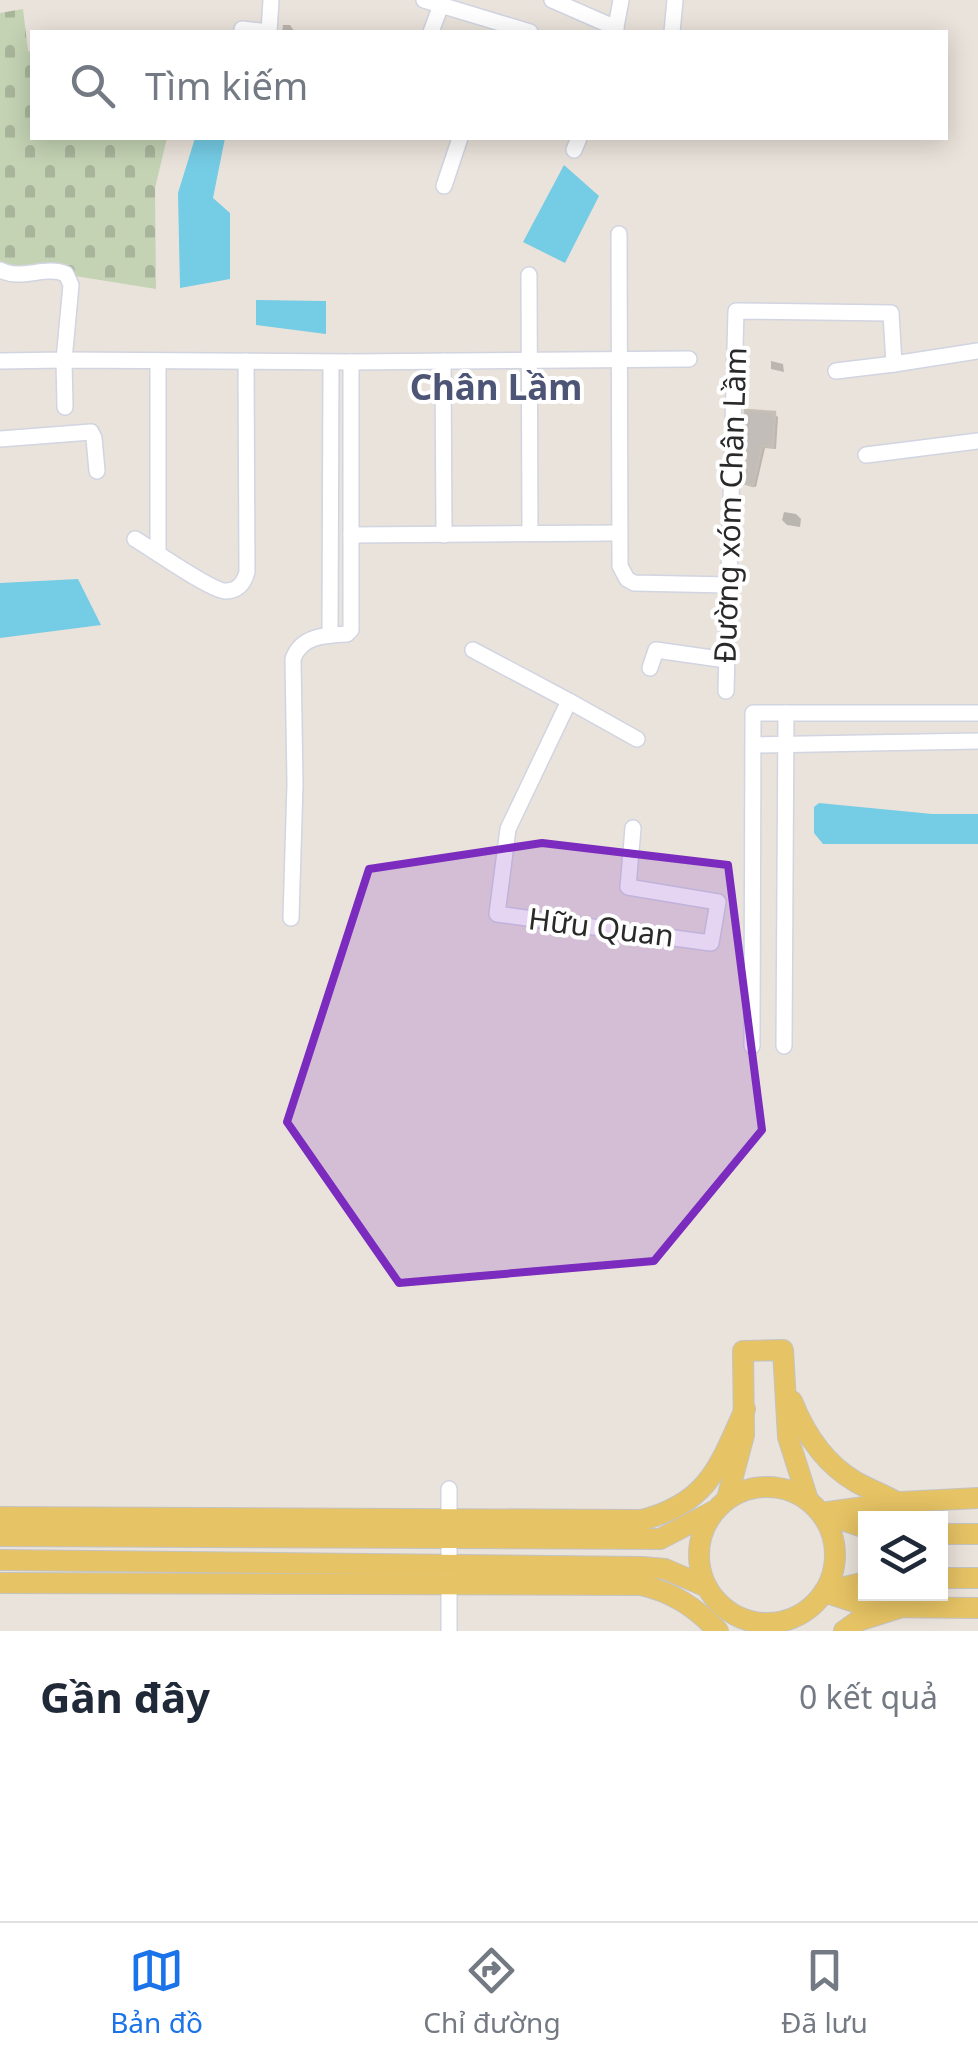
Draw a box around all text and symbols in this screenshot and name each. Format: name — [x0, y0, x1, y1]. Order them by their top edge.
search box — [30, 30, 948, 140]
icon: search — [65, 58, 120, 113]
text: Tìm kiếm — [145, 59, 308, 111]
street label: Đường xóm Chân Lầm — [704, 346, 756, 664]
district label: Chân Lầm — [410, 363, 582, 410]
street label: Hữu Quan — [526, 897, 676, 956]
map controls — [858, 1511, 948, 1601]
button: layers — [858, 1511, 948, 1601]
text: Gần đây — [40, 1668, 210, 1725]
text: 0 kết quả — [799, 1675, 938, 1718]
tab: Bản đồ — [110, 1943, 203, 2041]
tab: Chỉ đường — [423, 1943, 561, 2041]
tab: Đã lưu — [781, 1943, 868, 2041]

